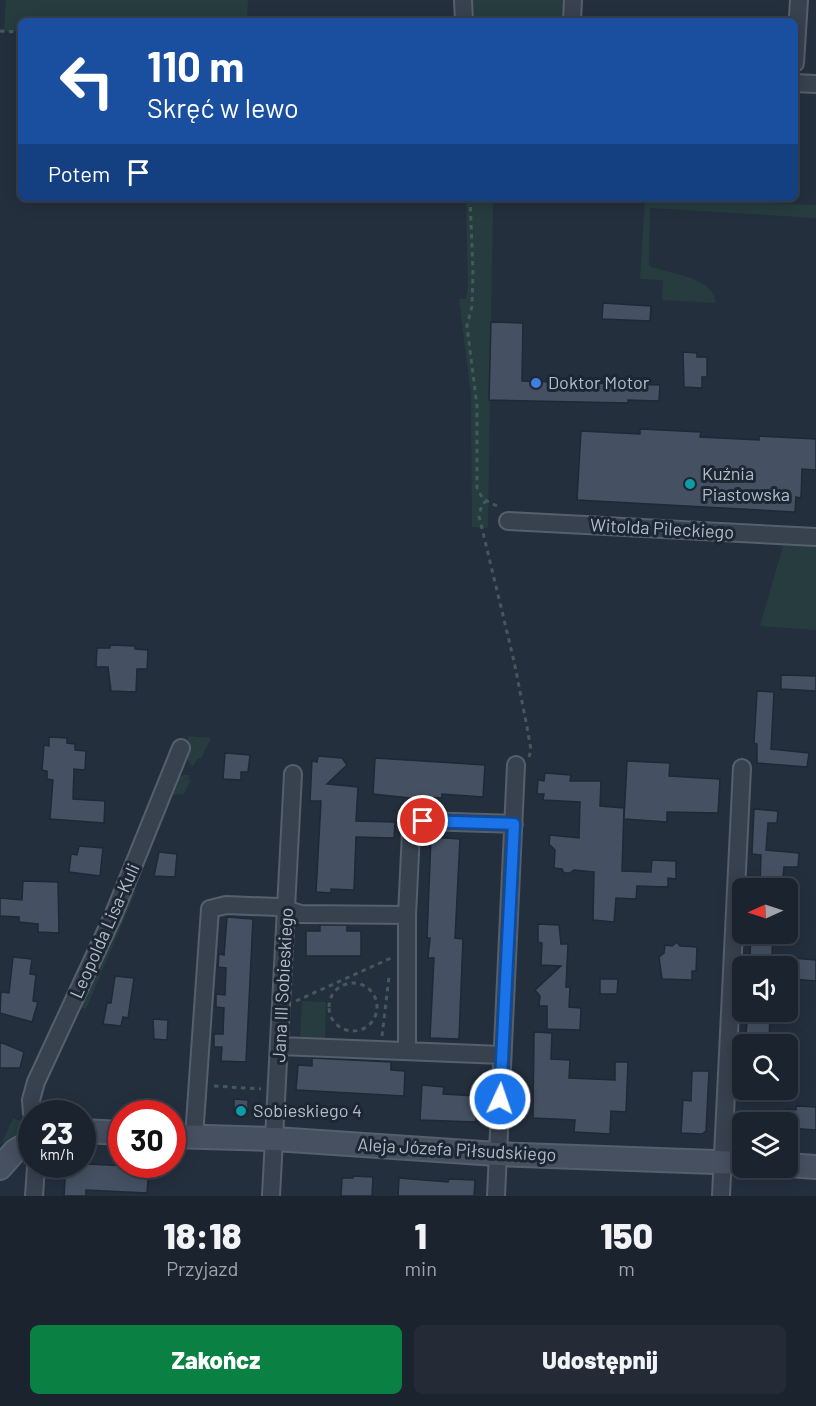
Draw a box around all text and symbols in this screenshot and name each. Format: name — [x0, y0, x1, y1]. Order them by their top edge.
text: 110 m — [147, 40, 244, 90]
icon: left — [48, 42, 126, 120]
text: Skręć w lewo — [147, 91, 299, 123]
icon: arrive — [122, 156, 155, 189]
text: Potem — [48, 160, 110, 186]
place label: Doktor Motor — [548, 371, 650, 393]
marker: Doktor Motor — [529, 376, 543, 390]
place label: Kuźnia Piastowska — [702, 462, 790, 505]
marker: Kuźnia Piastowska — [683, 477, 697, 491]
street label: Witolda Pileckiego — [589, 513, 735, 543]
pin — [397, 795, 448, 846]
icon: arrive — [406, 804, 439, 837]
street label: Leopolda Lisa-Kuli — [65, 860, 144, 1001]
north arrow — [732, 878, 798, 944]
map controls — [732, 878, 798, 1178]
street label: Jana III Sobieskiego — [267, 907, 297, 1063]
button: sound — [732, 956, 798, 1022]
button: search — [732, 1034, 798, 1100]
position arrow — [468, 1067, 532, 1131]
place label: Sobieskiego 4 — [253, 1099, 362, 1121]
speed limit sign: 30 — [108, 1100, 186, 1178]
marker: Sobieskiego 4 — [234, 1104, 248, 1118]
button: layers — [732, 1112, 798, 1178]
text: 23 — [41, 1114, 73, 1150]
street label: Aleja Józefa Piłsudskiego — [357, 1133, 557, 1165]
text: km/h — [40, 1145, 74, 1163]
text: 18:18 — [163, 1213, 242, 1256]
text: 1 — [414, 1213, 427, 1256]
text: 150 — [600, 1213, 653, 1256]
text: Przyjazd — [166, 1256, 238, 1280]
text: min — [405, 1256, 437, 1280]
text: m — [618, 1256, 635, 1280]
button: Zakończ — [30, 1325, 402, 1394]
button: Udostępnij — [414, 1325, 786, 1394]

